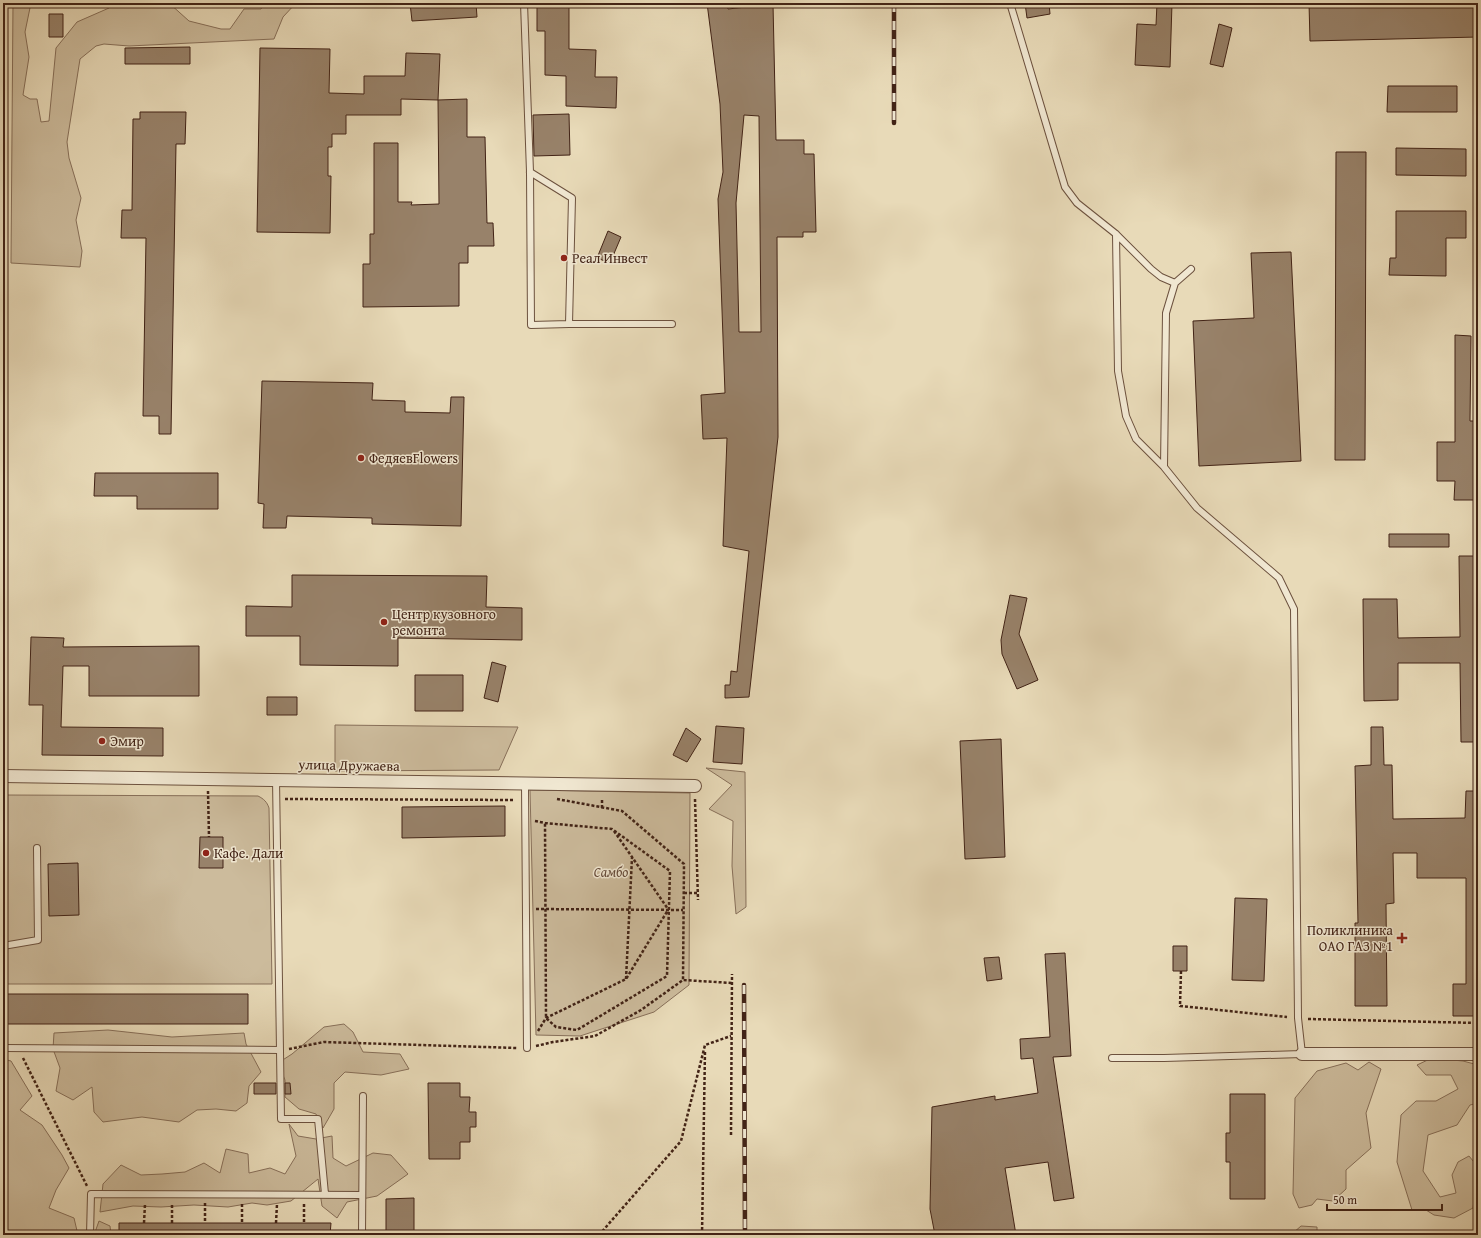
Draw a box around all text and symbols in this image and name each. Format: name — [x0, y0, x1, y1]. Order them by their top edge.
place label: Реал Инвест — [572, 248, 648, 268]
marker: Реал Инвест — [559, 253, 569, 263]
place label: ФедяевFlowers — [369, 448, 458, 468]
marker: ФедяевFlowers — [356, 453, 366, 463]
place label: Центр кузовного ремонта — [392, 604, 496, 640]
marker: Центр кузовного ремонта — [379, 617, 389, 627]
place label: Эмир — [110, 731, 144, 751]
marker: Эмир — [97, 736, 107, 746]
street label: улица Дружаева — [297, 754, 400, 776]
place label: Кафе. Дали — [214, 843, 283, 863]
marker: Кафе. Дали — [201, 848, 211, 858]
park label: Самбо — [594, 862, 628, 882]
place label: Поликлиника ОАО ГАЗ №1 — [1307, 920, 1393, 956]
marker: Поликлиника ОАО ГАЗ №1 — [1396, 932, 1408, 944]
scale bar — [1327, 1186, 1442, 1212]
text: 50 m — [1333, 1191, 1357, 1208]

